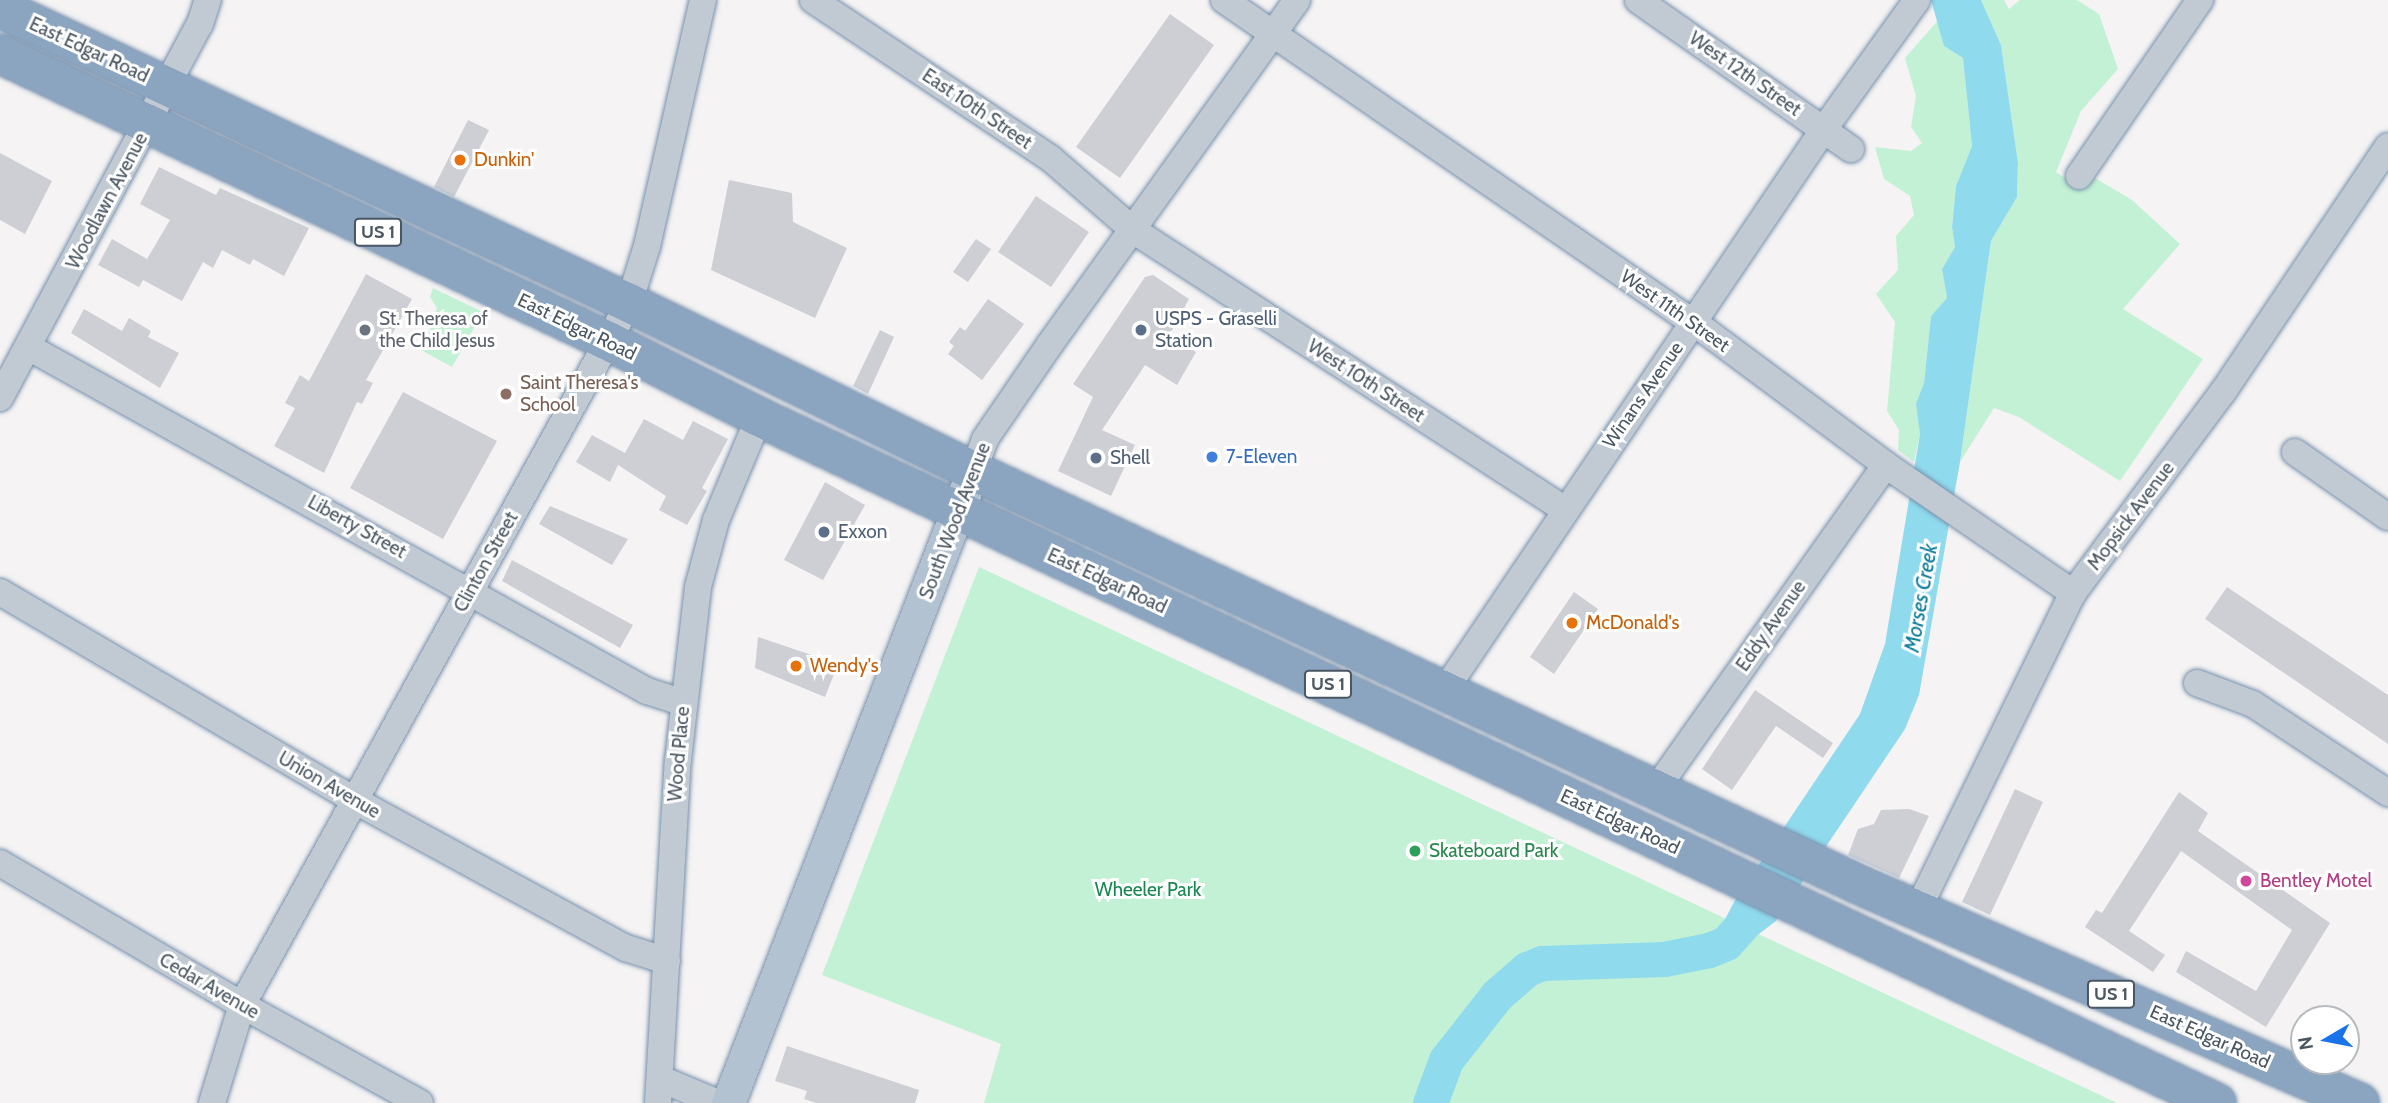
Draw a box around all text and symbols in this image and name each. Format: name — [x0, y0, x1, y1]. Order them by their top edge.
street label: East Edgar Road — [26, 12, 152, 88]
street label: West 12th Street — [1685, 27, 1805, 121]
street label: East 10th Street — [918, 64, 1036, 154]
street label: Woodlawn Avenue — [61, 129, 153, 273]
place label: Dunkin' — [474, 149, 534, 171]
marker: Dunkin' — [452, 152, 468, 168]
road number: US 1 — [354, 218, 402, 246]
street label: West 11th Street — [1616, 265, 1734, 357]
street label: East Edgar Road — [514, 288, 640, 366]
place label: St. Theresa of the Child Jesus — [379, 308, 495, 352]
place label: USPS - Graselli Station — [1155, 308, 1277, 352]
marker: St. Theresa of the Child Jesus — [357, 322, 373, 338]
marker: USPS - Graselli Station — [1133, 322, 1149, 338]
street label: West 10th Street — [1303, 335, 1429, 427]
street label: Winans Avenue — [1598, 337, 1688, 453]
place label: Saint Theresa's School — [520, 372, 638, 416]
marker: Saint Theresa's School — [498, 386, 514, 402]
street label: South Wood Avenue — [915, 440, 995, 602]
place label: 7-Eleven — [1226, 446, 1297, 468]
place label: Shell — [1110, 447, 1150, 469]
marker: 7-Eleven — [1204, 449, 1220, 465]
marker: Shell — [1088, 450, 1104, 466]
street label: Mopsick Avenue — [2083, 457, 2179, 575]
street label: Liberty Street — [304, 491, 410, 563]
street label: Clinton Street — [449, 508, 523, 616]
place label: Exxon — [838, 521, 887, 543]
marker: Exxon — [816, 524, 832, 540]
water label: Morses Creek — [1899, 542, 1943, 654]
street label: East Edgar Road — [1044, 543, 1170, 619]
street label: Eddy Avenue — [1731, 576, 1811, 676]
place label: McDonald's — [1586, 612, 1679, 634]
marker: McDonald's — [1564, 615, 1580, 631]
place label: Wendy's — [810, 655, 879, 677]
marker: Wendy's — [788, 658, 804, 674]
road number: US 1 — [1304, 670, 1352, 698]
street label: Wood Place — [663, 705, 695, 803]
street label: Union Avenue — [274, 747, 384, 823]
street label: East Edgar Road — [1557, 784, 1683, 860]
place label: Skateboard Park — [1429, 840, 1558, 862]
marker: Skateboard Park — [1407, 843, 1423, 859]
place label: Bentley Motel — [2260, 870, 2372, 892]
marker: Bentley Motel — [2238, 873, 2254, 889]
park label: Wheeler Park — [1095, 879, 1201, 901]
street label: Cedar Avenue — [155, 948, 263, 1024]
road number: US 1 — [2086, 979, 2136, 1009]
street label: East Edgar Road — [2146, 1000, 2274, 1074]
north arrow — [2290, 1005, 2360, 1075]
text: N — [2293, 1035, 2318, 1052]

